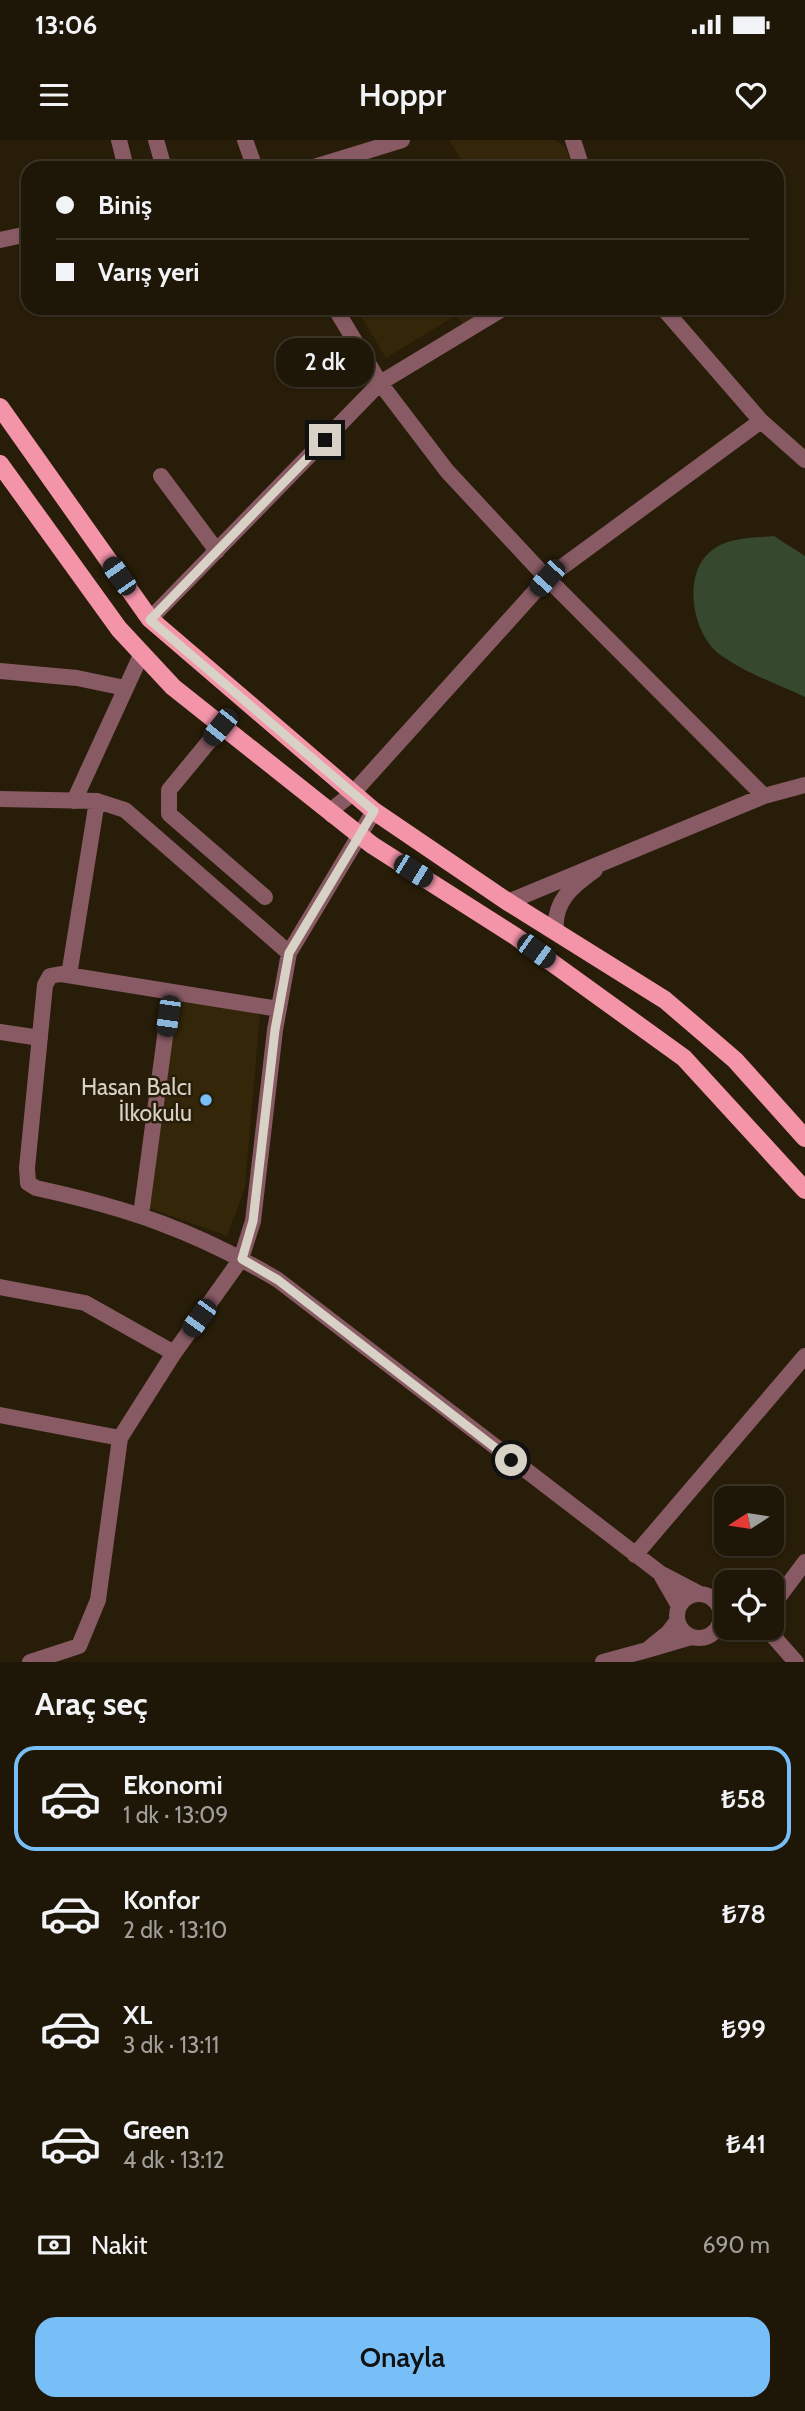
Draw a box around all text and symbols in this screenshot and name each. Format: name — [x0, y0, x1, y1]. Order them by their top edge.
text: 13:06 — [35, 9, 97, 41]
text: Hoppr — [359, 75, 446, 114]
icon: menu — [35, 76, 73, 114]
icon: heart — [732, 76, 770, 114]
text: Biniş — [98, 189, 152, 221]
text: Varış yeri — [98, 256, 200, 288]
callout: 2 dk — [276, 338, 374, 387]
text: 2 dk — [304, 348, 346, 376]
route end — [309, 424, 341, 456]
car — [99, 553, 140, 599]
car — [526, 555, 569, 601]
car — [199, 704, 242, 750]
car — [390, 851, 437, 891]
car — [513, 930, 560, 972]
car — [155, 994, 182, 1038]
place label: Hasan Balcı İlkokulu — [81, 1073, 192, 1127]
marker: Hasan Balcı İlkokulu — [198, 1092, 214, 1108]
car — [179, 1295, 220, 1341]
route start — [495, 1444, 527, 1476]
north arrow — [714, 1486, 784, 1556]
map controls — [714, 1486, 784, 1640]
button: locate — [714, 1570, 784, 1640]
text: Araç seç — [35, 1684, 148, 1723]
icon: car — [39, 1767, 102, 1830]
text: Ekonomi — [123, 1769, 223, 1801]
text: ₺58 — [721, 1783, 766, 1815]
text: 1 dk · 13:09 — [123, 1801, 228, 1829]
icon: car — [39, 1882, 102, 1945]
text: Konfor — [123, 1884, 200, 1916]
text: ₺78 — [722, 1898, 766, 1930]
text: 2 dk · 13:10 — [123, 1916, 227, 1944]
icon: car — [39, 1997, 102, 2060]
text: XL — [123, 1999, 152, 2031]
text: ₺99 — [722, 2013, 766, 2045]
text: 3 dk · 13:11 — [123, 2031, 219, 2059]
icon: car — [39, 2112, 102, 2175]
text: Green — [123, 2114, 190, 2146]
text: ₺41 — [726, 2128, 766, 2160]
text: 4 dk · 13:12 — [123, 2146, 225, 2174]
icon: cash — [35, 2226, 73, 2264]
text: Nakit — [91, 2229, 147, 2261]
text: 690 m — [702, 2231, 770, 2259]
button: Onayla — [35, 2317, 770, 2397]

